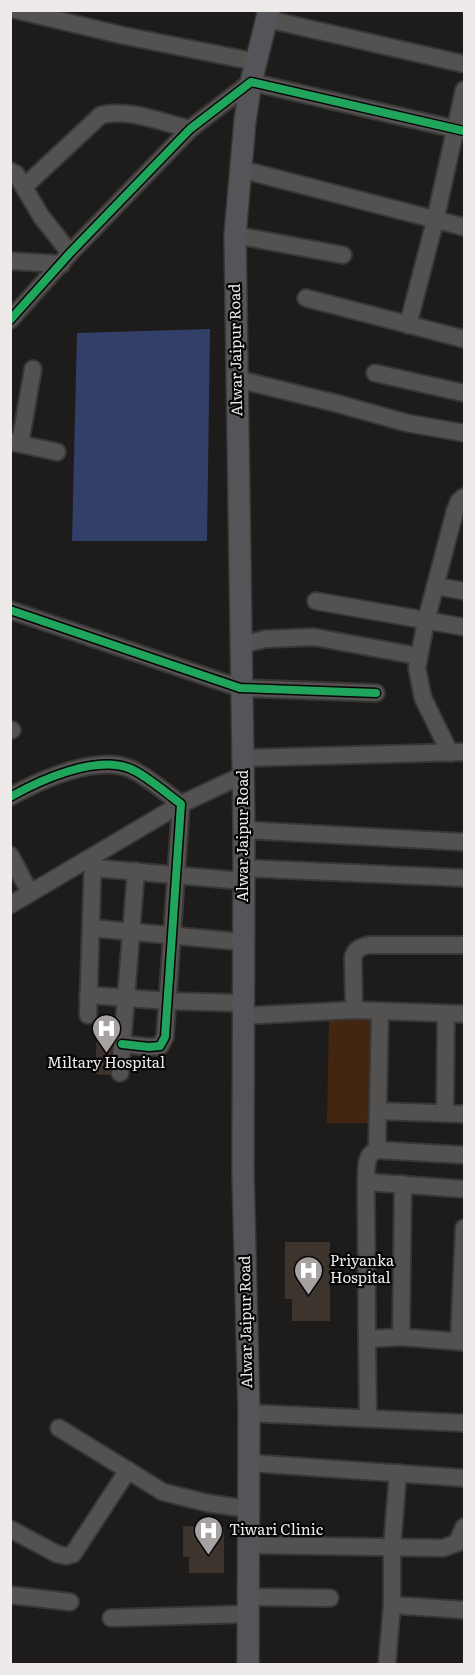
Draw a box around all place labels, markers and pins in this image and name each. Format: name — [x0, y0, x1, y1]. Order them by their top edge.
hospital icon: Miltary Hospital — [90, 1012, 122, 1054]
place label: Miltary Hospital — [47, 1050, 165, 1073]
place label: Priyanka Hospital — [330, 1248, 395, 1288]
hospital icon: Priyanka Hospital — [293, 1254, 325, 1296]
hospital icon: Tiwari Clinic — [192, 1514, 224, 1556]
place label: Tiwari Clinic — [229, 1517, 324, 1540]

